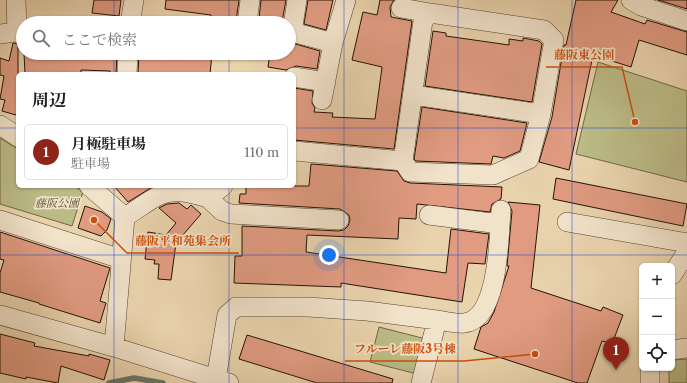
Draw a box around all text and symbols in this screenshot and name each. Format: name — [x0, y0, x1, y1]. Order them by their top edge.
search box — [16, 16, 296, 60]
icon: search — [30, 27, 52, 49]
text: ここで検索 — [62, 30, 137, 49]
callout: 藤阪東公園 — [546, 43, 622, 67]
text: 藤阪東公園 — [554, 47, 614, 62]
text: 周辺 — [32, 90, 66, 110]
text: 月極駐車場 — [71, 134, 146, 153]
text: 1 — [43, 144, 49, 160]
text: 110 m — [244, 144, 279, 160]
text: 駐車場 — [71, 155, 110, 171]
park label: 藤阪公園 — [35, 196, 81, 210]
callout: 藤阪平和苑集会所 — [127, 229, 239, 253]
text: 藤阪平和苑集会所 — [135, 233, 231, 248]
your location — [319, 245, 339, 265]
map controls — [639, 263, 675, 371]
button: + — [639, 263, 675, 299]
button: − — [639, 299, 675, 335]
button: locate — [639, 335, 675, 371]
callout: フルーレ藤阪3号棟 — [345, 337, 464, 361]
pin: 1 — [603, 337, 629, 370]
text: フルーレ藤阪3号棟 — [354, 341, 456, 356]

